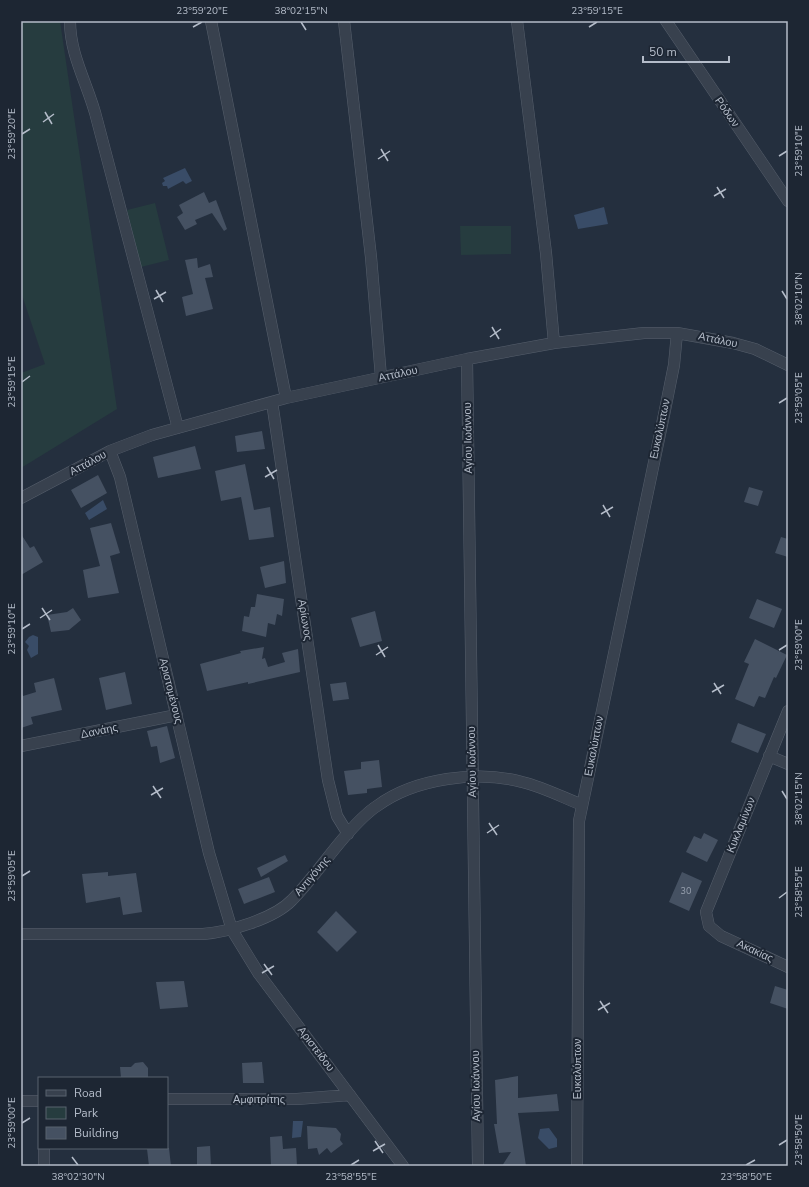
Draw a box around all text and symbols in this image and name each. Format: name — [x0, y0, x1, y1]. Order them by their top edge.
text: 23°59'20"E — [176, 4, 228, 18]
text: 38°02'15"N — [274, 4, 328, 18]
text: 23°59'15"E — [571, 4, 623, 18]
scale bar — [643, 38, 729, 64]
text: 50 m — [649, 44, 677, 60]
street label: Ρόδων — [711, 94, 743, 130]
text: 23°59'20"E — [5, 108, 19, 160]
text: 23°59'10"E — [792, 125, 806, 177]
text: 38°02'10"N — [792, 272, 806, 326]
street label: Αττάλου — [697, 329, 739, 351]
text: 23°59'15"E — [5, 356, 19, 408]
street label: Αττάλου — [377, 363, 419, 385]
text: 23°59'05"E — [792, 372, 806, 424]
street label: Ευκαλύπτων — [646, 397, 674, 460]
street label: Αγίου Ιωάννου — [460, 402, 476, 474]
street label: Αττάλου — [67, 447, 109, 479]
street label: Αρίωνος — [294, 598, 316, 642]
text: 23°59'10"E — [5, 603, 19, 655]
text: 23°59'00"E — [792, 619, 806, 671]
street label: Αριστομένους — [156, 657, 186, 725]
street label: Ευκαλύπτων — [581, 714, 607, 777]
street label: Δανάης — [79, 720, 119, 742]
street label: Αγίου Ιωάννου — [464, 726, 480, 798]
text: 38°02'15"N — [792, 772, 806, 826]
street label: Κυκλαμίνων — [723, 794, 759, 855]
text: 23°59'05"E — [5, 850, 19, 902]
street label: Αντιγόνης — [291, 853, 333, 899]
text: 23°58'55"E — [792, 866, 806, 918]
house number: 30 — [681, 885, 691, 897]
street label: Ακακίας — [734, 936, 776, 966]
street label: Αριστείδου — [294, 1023, 338, 1075]
street label: Ευκαλύπτων — [570, 1038, 585, 1100]
street label: Αγίου Ιωάννου — [468, 1050, 484, 1122]
legend — [38, 1077, 168, 1149]
text: Road — [74, 1085, 102, 1101]
street label: Αμφιτρίτης — [233, 1092, 285, 1107]
text: 23°59'00"E — [5, 1097, 19, 1149]
text: Park — [74, 1105, 99, 1121]
text: 23°58'50"E — [792, 1114, 806, 1166]
text: Building — [74, 1125, 119, 1141]
text: 38°02'30"N — [51, 1170, 105, 1184]
text: 23°58'55"E — [325, 1170, 377, 1184]
text: 23°58'50"E — [720, 1170, 772, 1184]

